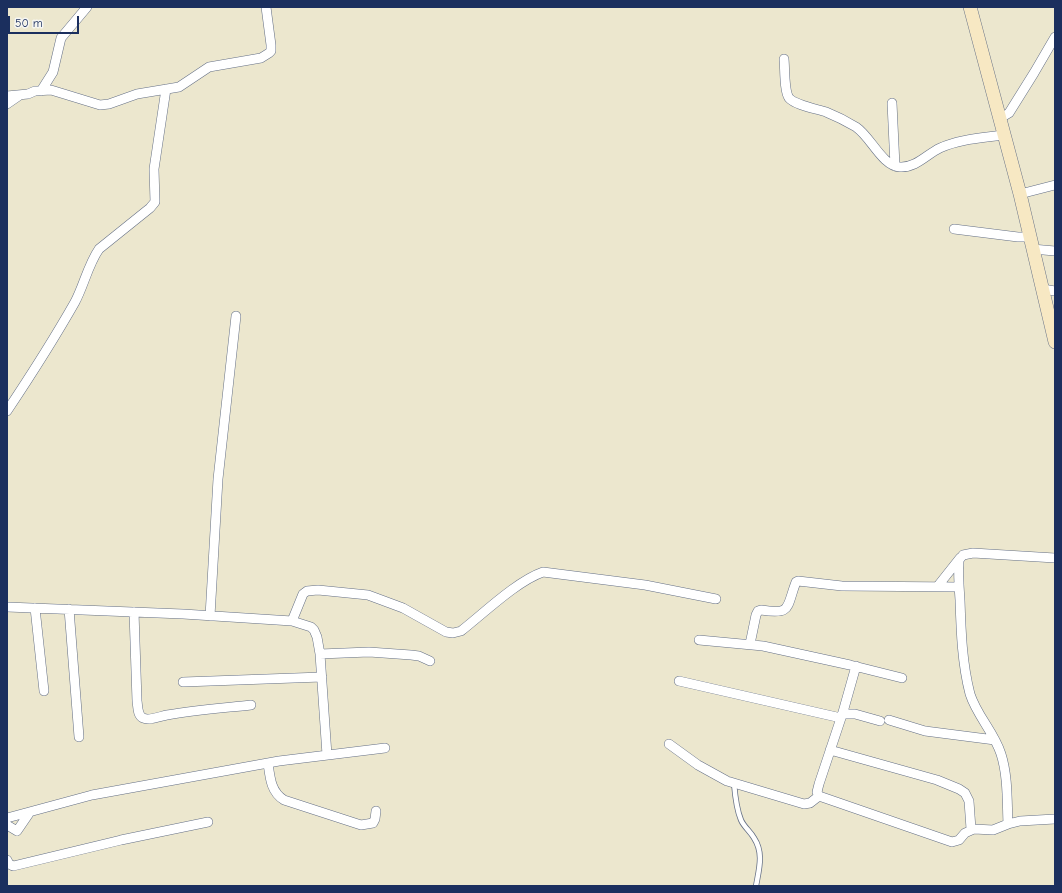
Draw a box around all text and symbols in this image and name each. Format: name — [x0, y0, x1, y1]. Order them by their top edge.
scale bar — [10, 8, 81, 34]
text: 50 m — [15, 16, 43, 30]

